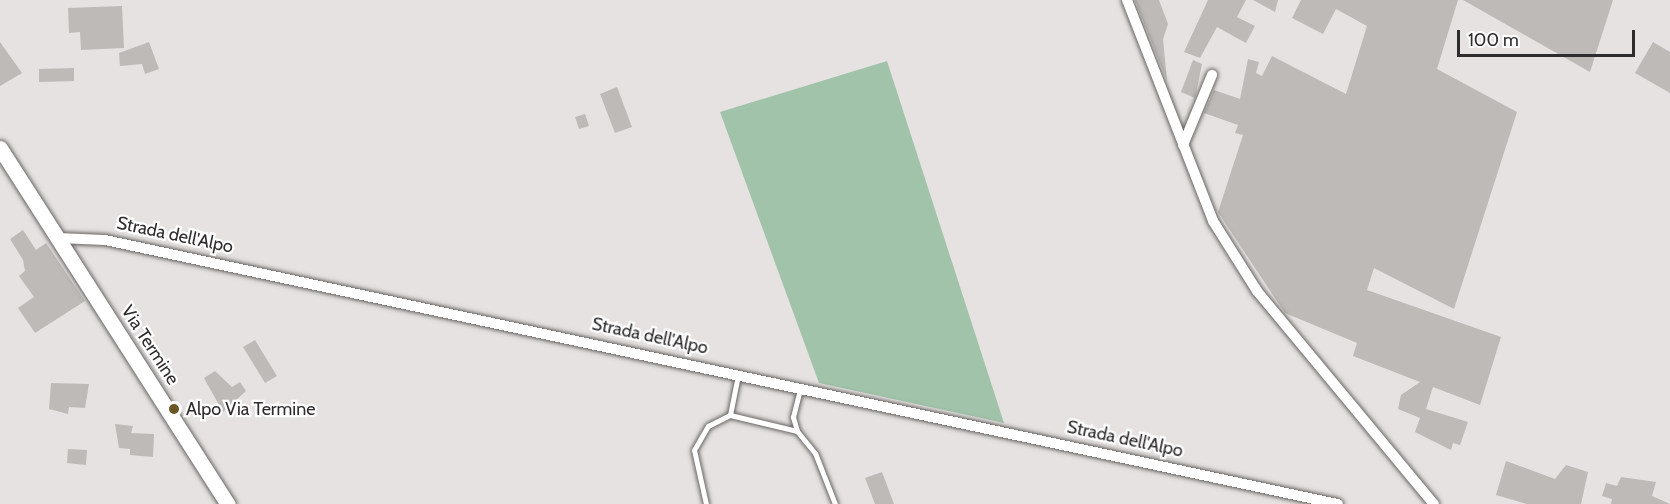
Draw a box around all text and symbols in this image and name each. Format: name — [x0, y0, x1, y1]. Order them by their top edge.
scale bar — [1460, 18, 1638, 56]
text: 100 m — [1468, 29, 1519, 51]
street label: Strada dell'Alpo — [115, 212, 235, 258]
street label: Via Termine — [116, 301, 184, 389]
street label: Strada dell'Alpo — [590, 313, 710, 359]
place label: Alpo Via Termine — [186, 398, 315, 420]
marker: Alpo Via Termine — [167, 402, 181, 416]
street label: Strada dell'Alpo — [1065, 416, 1185, 462]

